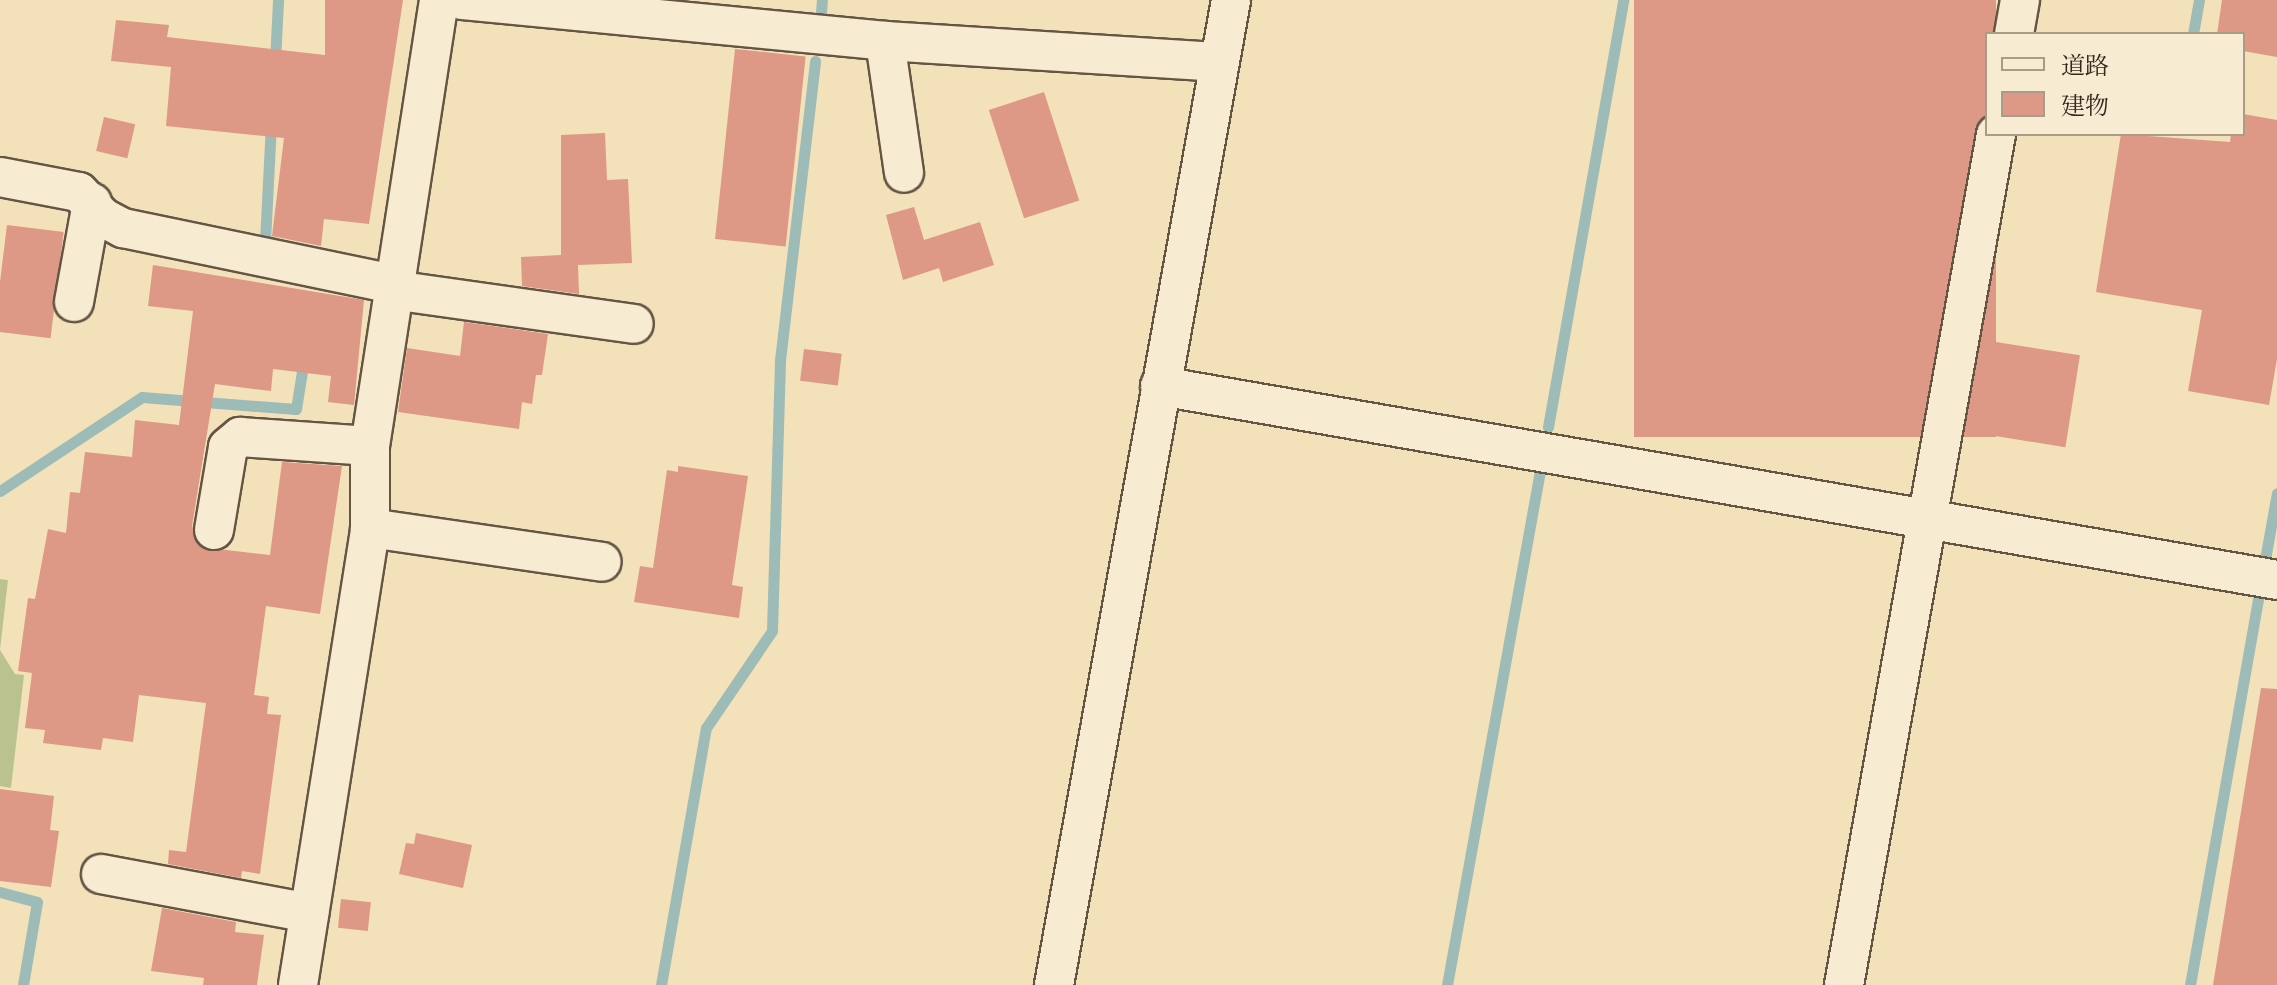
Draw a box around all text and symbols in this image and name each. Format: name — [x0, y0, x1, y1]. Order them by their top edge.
legend — [1985, 32, 2245, 136]
text: 道路 — [2061, 50, 2109, 82]
text: 建物 — [2061, 90, 2109, 122]

